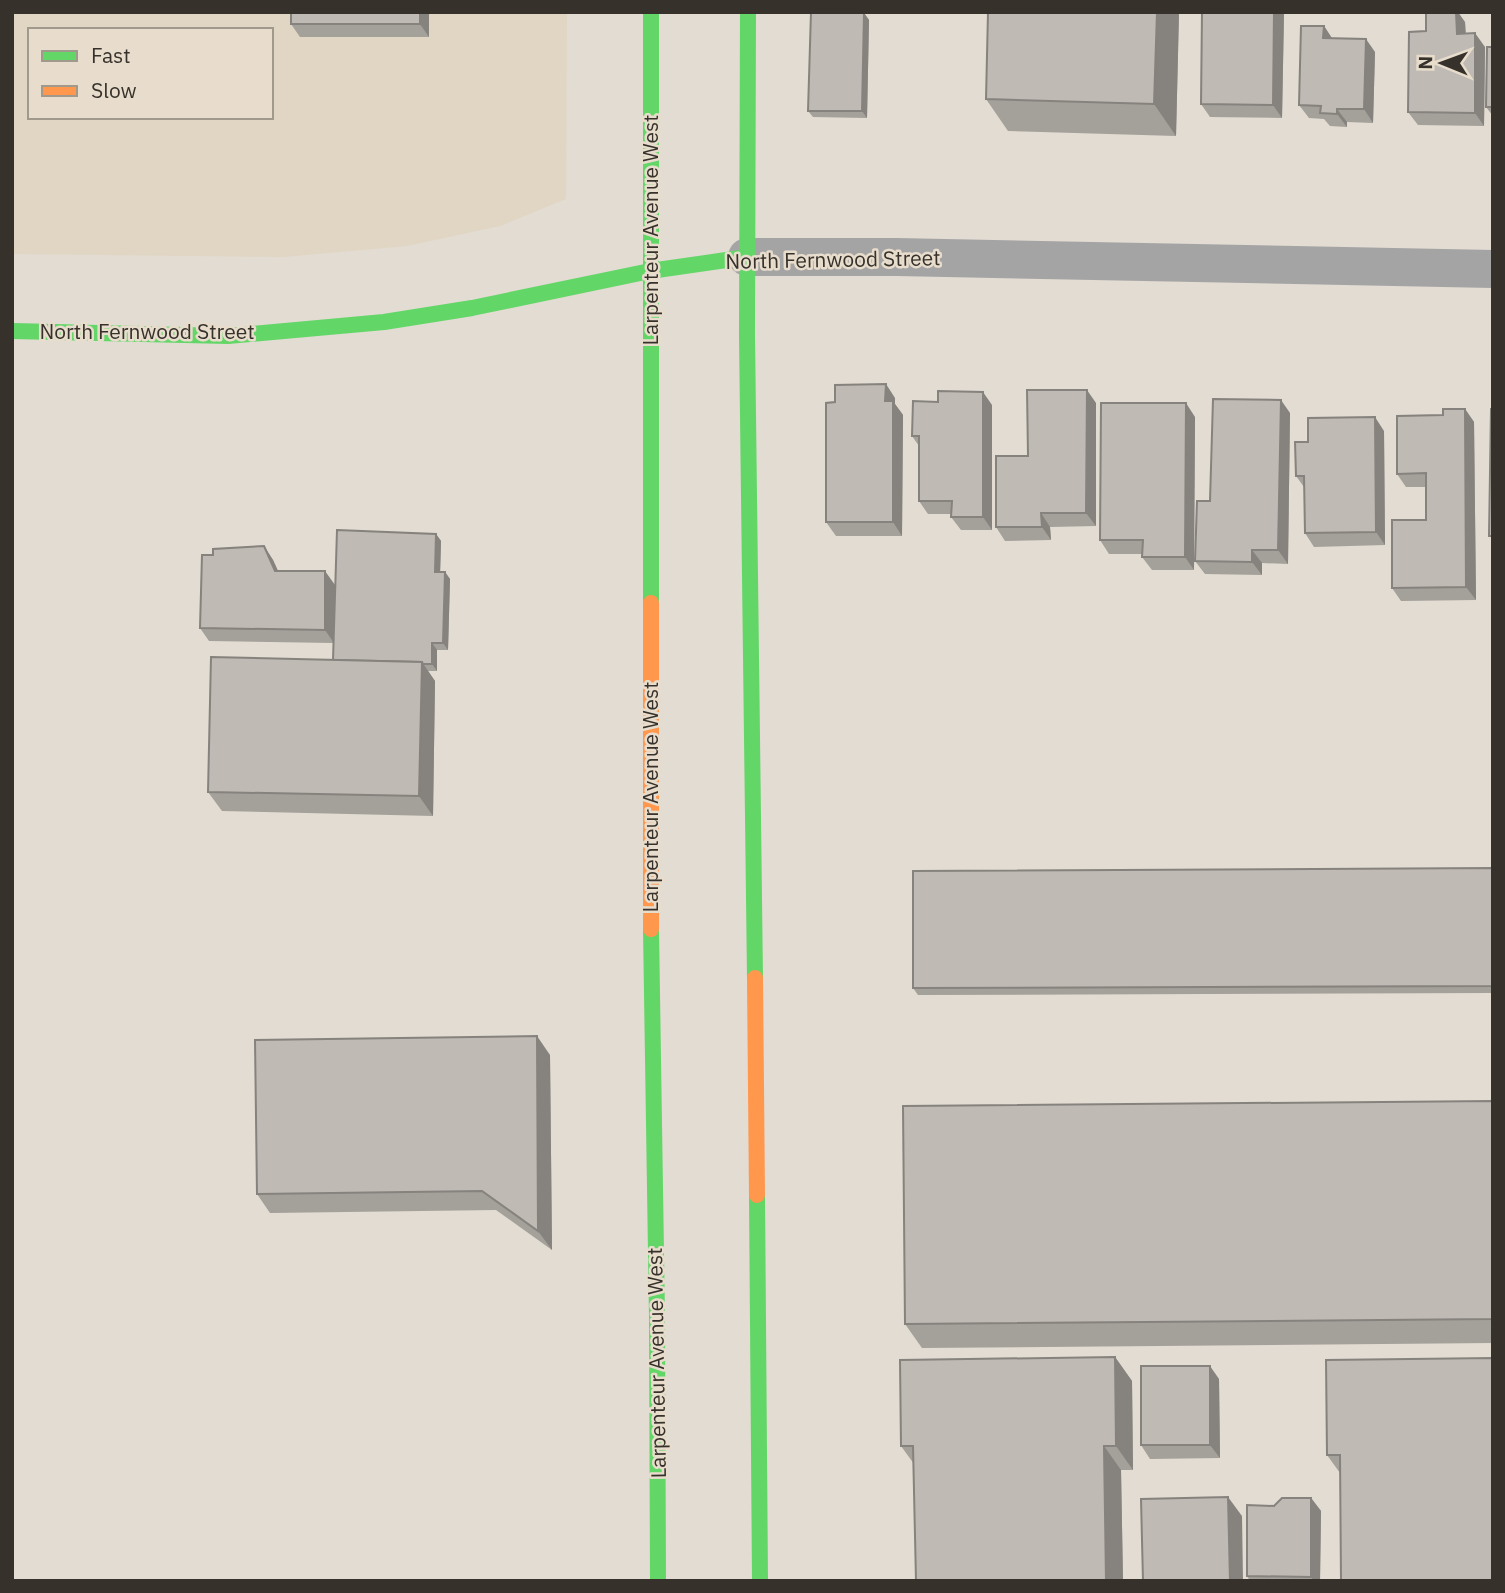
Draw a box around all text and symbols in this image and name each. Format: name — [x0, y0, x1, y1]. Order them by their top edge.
legend — [28, 28, 273, 119]
north arrow — [1407, 28, 1477, 98]
text: Fast — [91, 41, 131, 69]
text: N — [1413, 56, 1437, 70]
text: Slow — [91, 76, 137, 104]
street label: Larpenteur Avenue West — [636, 115, 664, 345]
street label: North Fernwood Street — [725, 243, 941, 275]
street label: North Fernwood Street — [39, 317, 255, 345]
street label: Larpenteur Avenue West — [636, 682, 664, 912]
street label: Larpenteur Avenue West — [640, 1247, 672, 1479]

